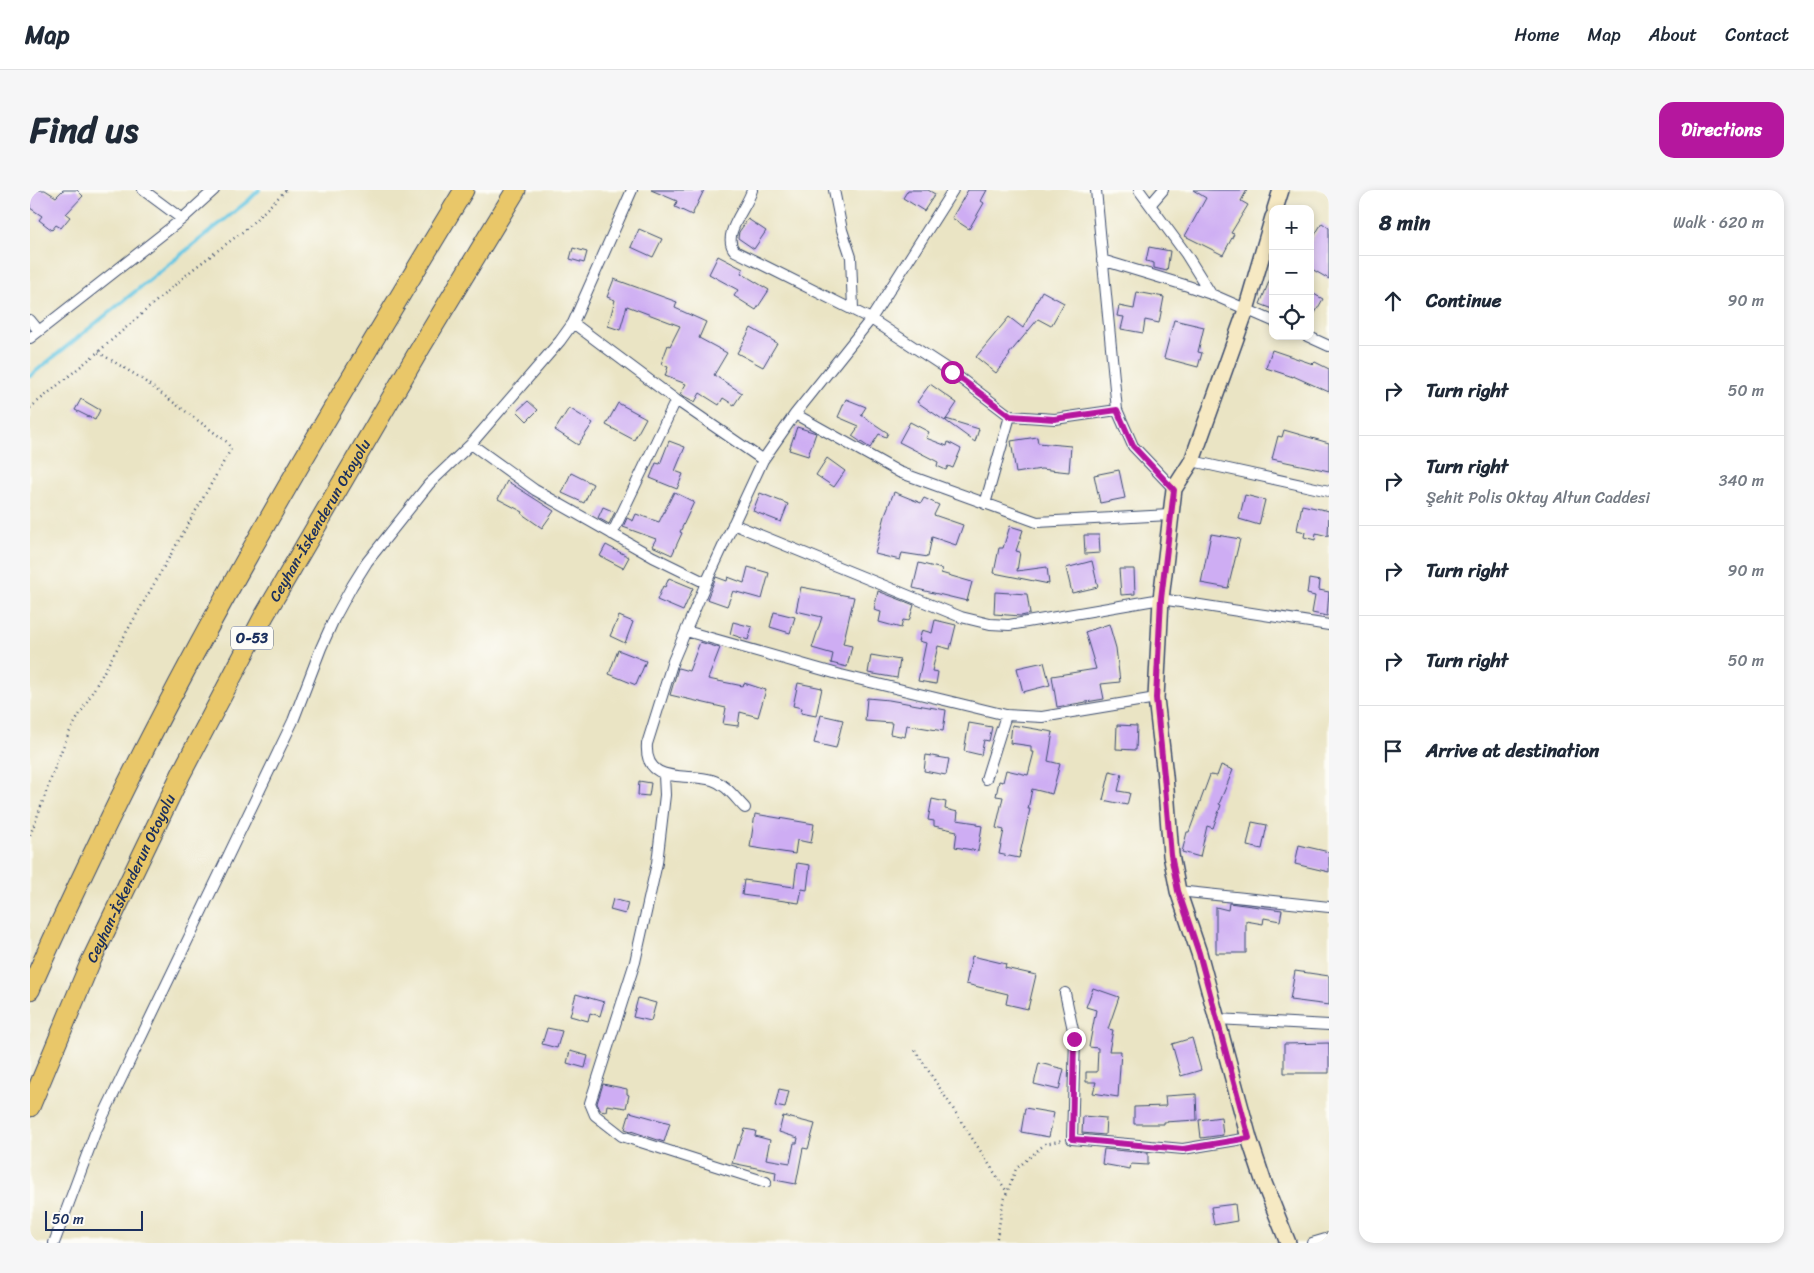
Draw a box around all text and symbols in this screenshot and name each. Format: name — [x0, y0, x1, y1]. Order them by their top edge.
text: Map — [25, 14, 69, 56]
text: Home — [1515, 19, 1560, 51]
text: Map — [1588, 19, 1621, 51]
text: About — [1649, 19, 1697, 51]
text: Contact — [1725, 19, 1789, 51]
text: Find us — [30, 99, 138, 161]
button: Directions — [1659, 102, 1784, 158]
text: 8 min — [1379, 204, 1430, 242]
map controls — [1269, 205, 1314, 340]
button: + — [1269, 205, 1314, 250]
text: Walk · 620 m — [1673, 208, 1764, 237]
button: − — [1269, 250, 1314, 295]
text: Continue — [1426, 284, 1502, 317]
text: 90 m — [1728, 286, 1764, 315]
icon: ahead — [1379, 287, 1407, 315]
button: locate — [1269, 295, 1314, 340]
route start — [941, 361, 964, 384]
text: Turn right — [1426, 374, 1508, 407]
text: 50 m — [1728, 376, 1764, 405]
icon: right — [1379, 377, 1407, 405]
street label: Ceyhan-İskenderun Otoyolu — [262, 434, 378, 607]
text: Turn right — [1426, 450, 1508, 483]
text: 340 m — [1719, 466, 1764, 495]
icon: right — [1379, 467, 1407, 495]
text: Şehit Polis Oktay Altun Caddesi — [1426, 483, 1650, 512]
text: Turn right — [1426, 554, 1508, 587]
text: 90 m — [1728, 556, 1764, 585]
icon: right — [1379, 557, 1407, 585]
road number: O-53 — [231, 626, 273, 649]
text: Turn right — [1426, 644, 1508, 677]
text: 50 m — [1728, 646, 1764, 675]
icon: right — [1379, 647, 1407, 675]
text: Arrive at destination — [1426, 734, 1599, 767]
icon: arrive — [1379, 737, 1407, 765]
street label: Ceyhan-İskenderun Otoyolu — [79, 789, 183, 967]
route end — [1063, 1028, 1086, 1051]
text: 50 m — [52, 1207, 84, 1232]
scale bar — [45, 1208, 142, 1231]

